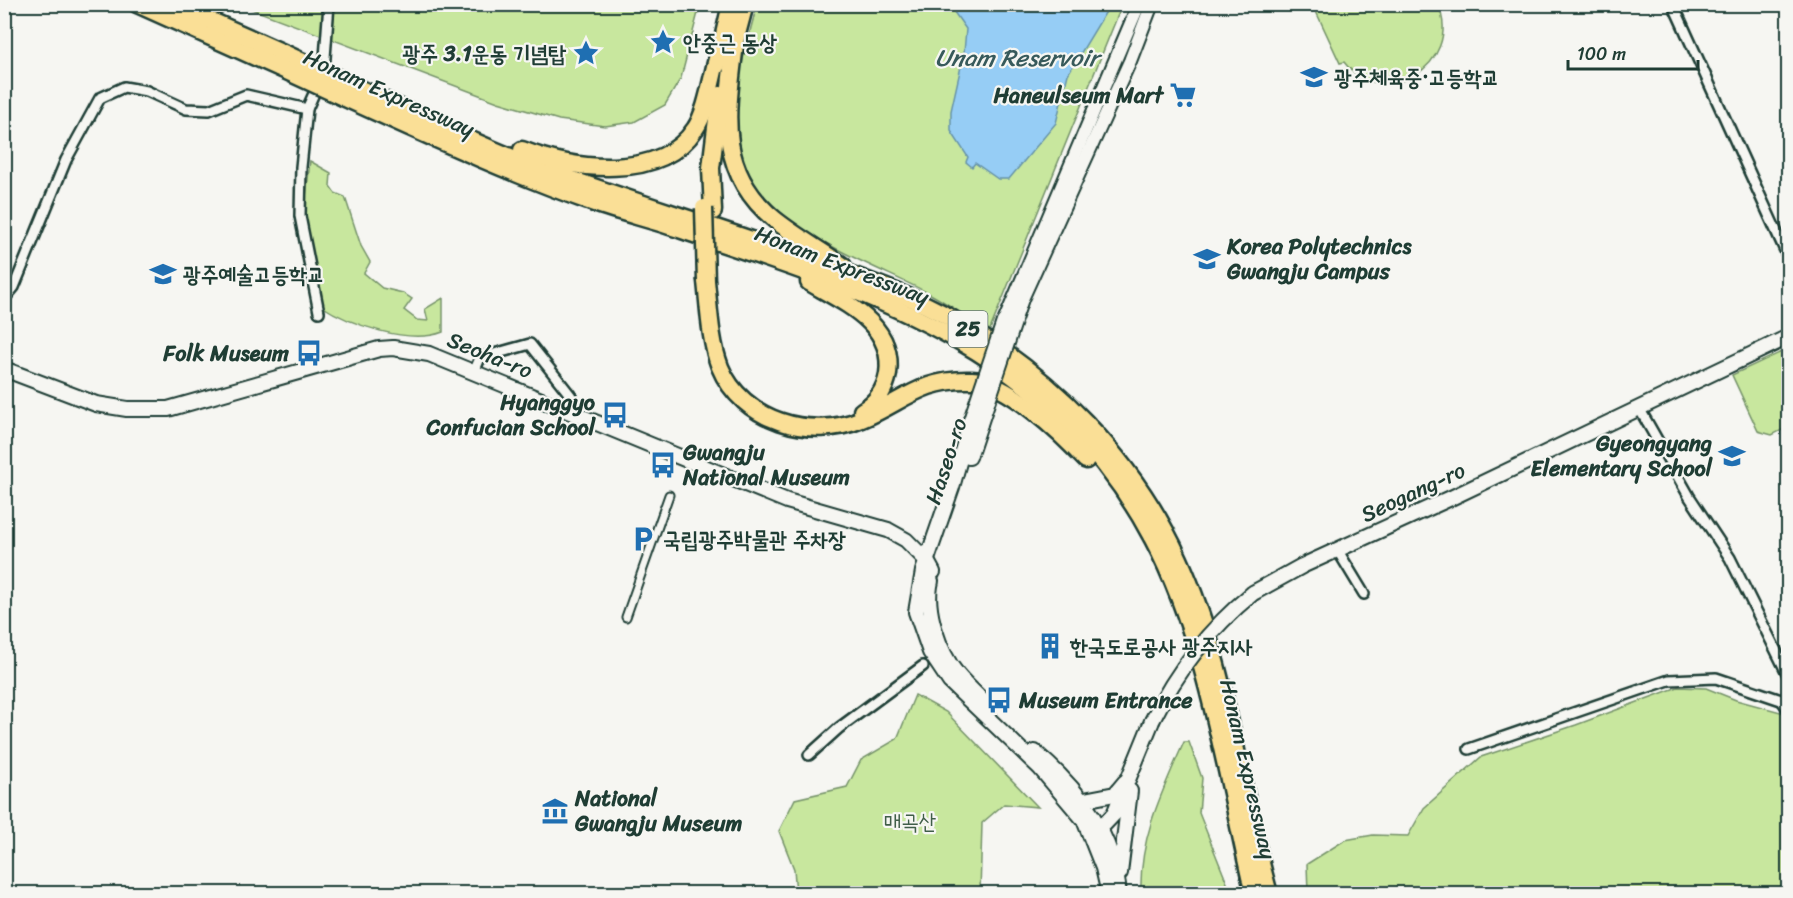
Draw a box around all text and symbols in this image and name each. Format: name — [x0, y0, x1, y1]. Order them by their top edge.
place label: 안중근 동상 — [683, 23, 778, 62]
place icon: 안중근 동상 — [648, 27, 678, 57]
scale bar — [1568, 33, 1698, 71]
place label: 광주 3.1운동 기념탑 — [402, 34, 566, 73]
water label: Unam Reservoir — [935, 37, 1103, 79]
street label: Honam Expressway — [297, 38, 482, 149]
place icon: 광주 3.1운동 기념탑 — [571, 38, 601, 68]
text: 100 m — [1577, 38, 1626, 70]
place label: 광주체육중·고등학교 — [1334, 58, 1499, 97]
school or university icon: 광주체육중·고등학교 — [1299, 62, 1329, 92]
place label: Haneulseum Mart — [993, 76, 1164, 115]
supermarket icon: Haneulseum Mart — [1168, 80, 1198, 110]
street label: Honam Expressway — [749, 214, 936, 316]
place label: Korea Polytechnics Gwangju Campus — [1226, 227, 1413, 291]
school or university icon: Korea Polytechnics Gwangju Campus — [1192, 244, 1222, 274]
place label: 광주예술고등학교 — [183, 255, 325, 294]
school or university icon: 광주예술고등학교 — [148, 259, 178, 289]
road number: 25 — [948, 311, 988, 347]
street label: Seoha-ro — [441, 320, 539, 390]
place label: Folk Museum — [162, 334, 289, 373]
bus stop icon: Folk Museum — [294, 338, 324, 368]
place label: Hyanggyo Confucian School — [426, 383, 597, 447]
bus stop icon: Hyanggyo Confucian School — [600, 400, 630, 430]
street label: Haseo-ro — [914, 412, 978, 510]
place label: Gyeongyang Elementary School — [1530, 424, 1713, 488]
place label: Gwangju National Museum — [682, 433, 850, 497]
school or university icon: Gyeongyang Elementary School — [1717, 441, 1747, 471]
bus stop icon: Gwangju National Museum — [648, 450, 678, 480]
street label: Seogang-ro — [1354, 451, 1472, 533]
place label: 국립광주박물관 주차장 — [663, 520, 846, 559]
parking icon: 국립광주박물관 주차장 — [628, 524, 658, 554]
place label: 한국도로공사 광주지사 — [1069, 627, 1253, 666]
building icon: 한국도로공사 광주지사 — [1035, 631, 1065, 661]
street label: Honam Expressway — [1208, 675, 1288, 864]
place label: Museum Entrance — [1018, 681, 1193, 720]
bus stop icon: Museum Entrance — [984, 685, 1014, 715]
place label: National Gwangju Museum — [574, 779, 743, 843]
museum icon: National Gwangju Museum — [540, 796, 570, 826]
park label: 매곡산 — [883, 802, 937, 841]

